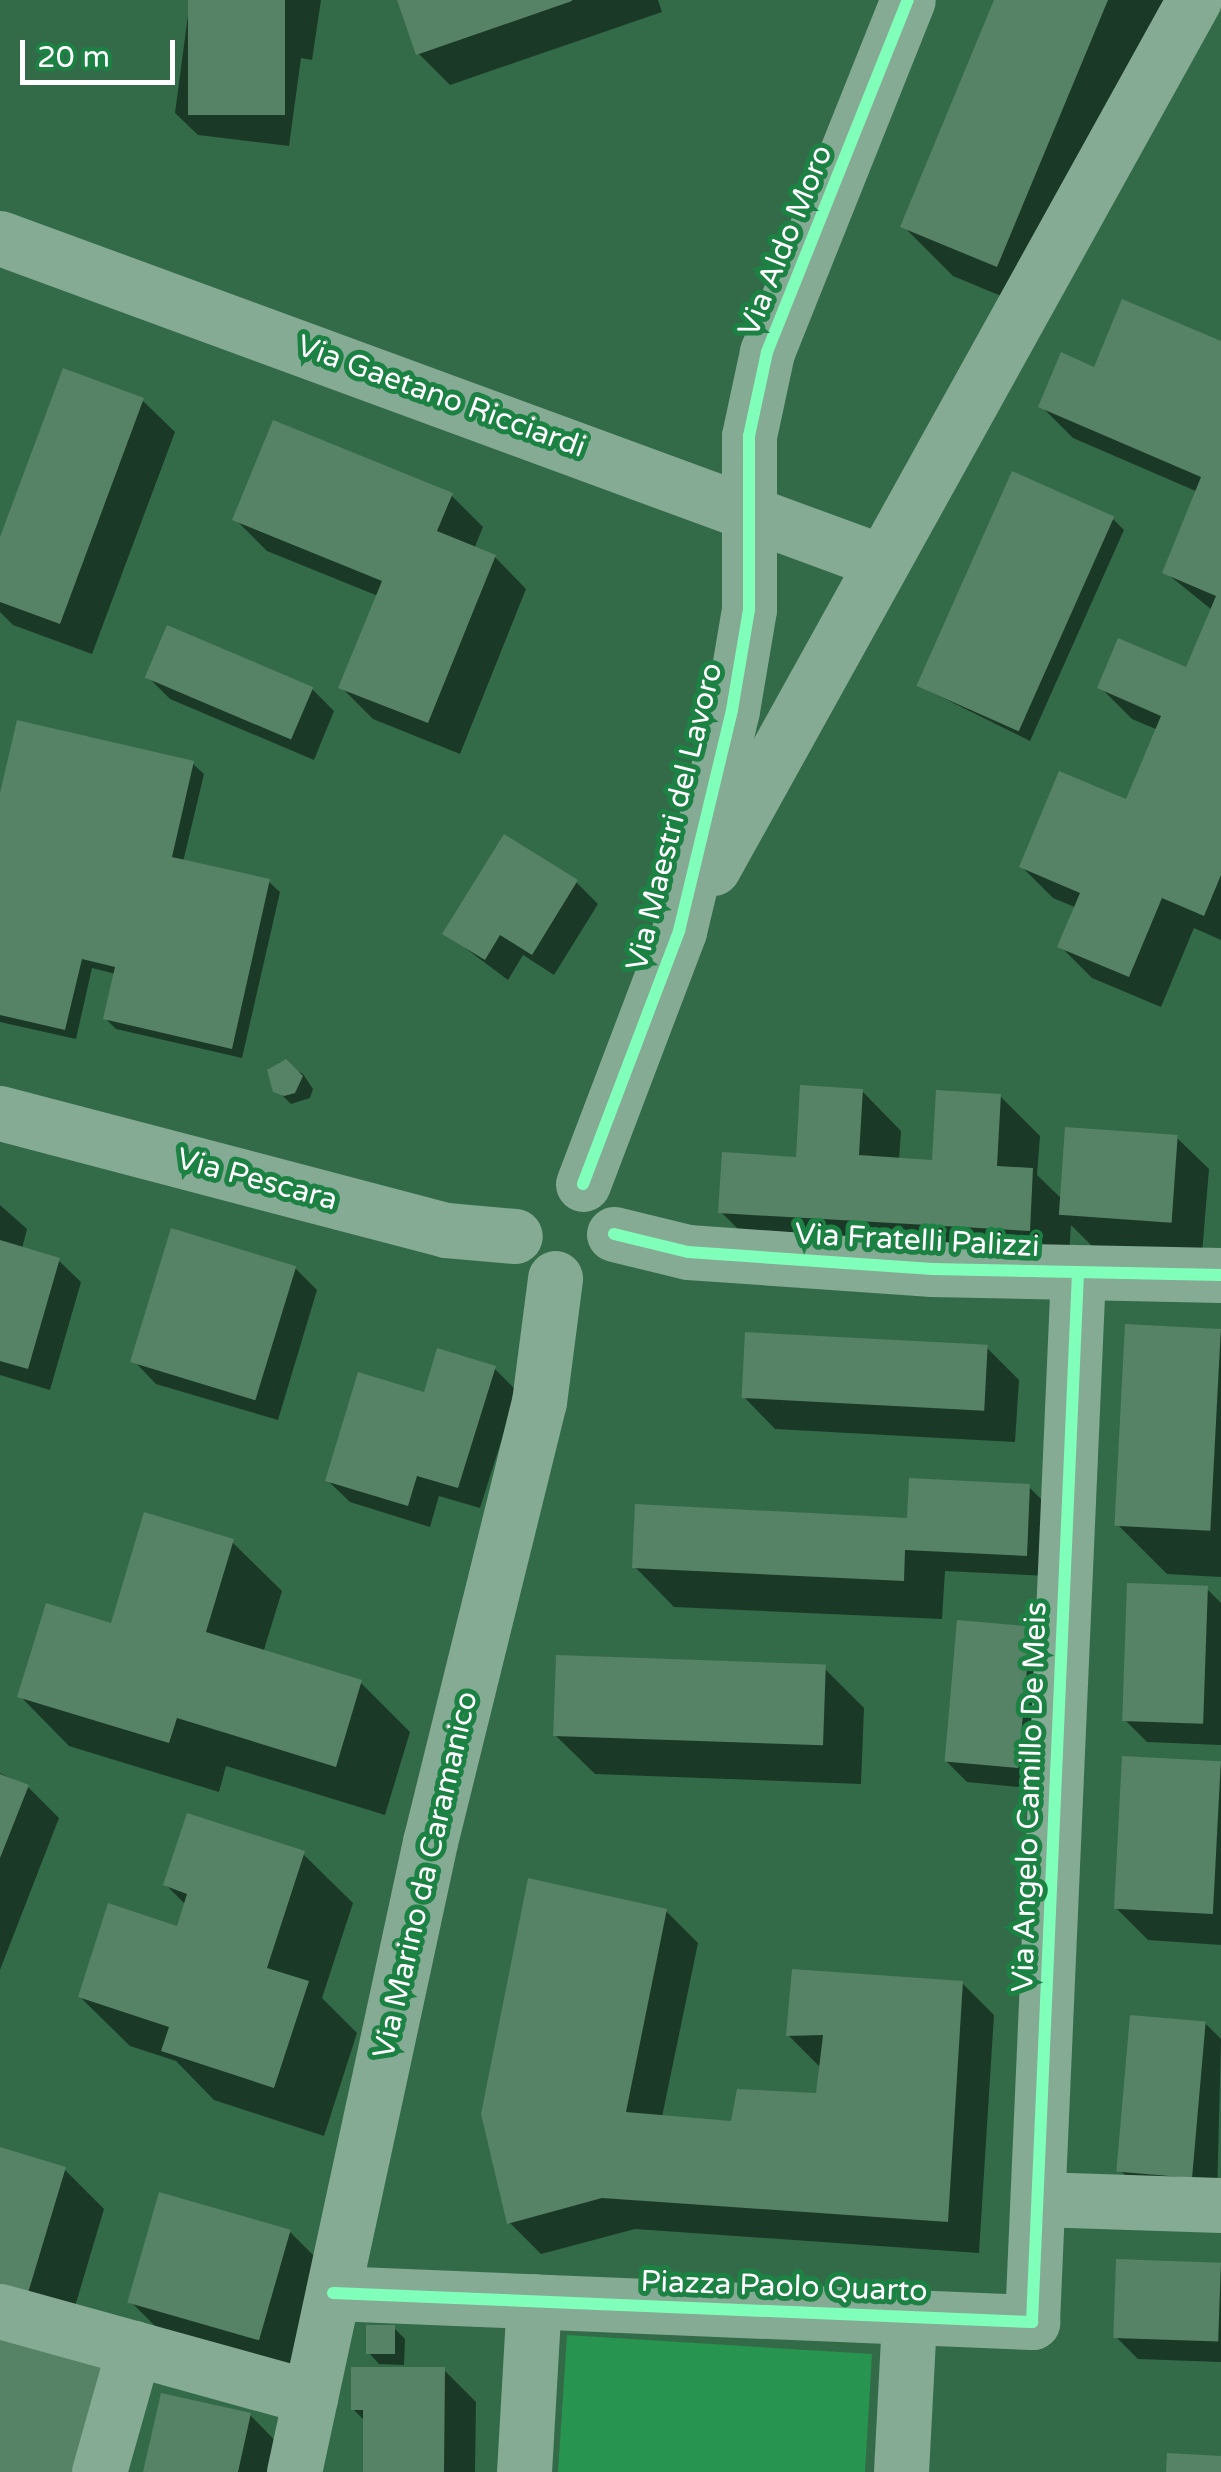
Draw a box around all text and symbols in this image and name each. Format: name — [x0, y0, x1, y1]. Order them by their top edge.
scale bar — [25, 20, 180, 82]
text: 20 m — [37, 39, 110, 76]
street label: Via Aldo Moro — [731, 140, 841, 342]
street label: Via Gaetano Ricciardi — [292, 328, 590, 466]
street label: Via Maestri del Lavoro — [619, 659, 731, 975]
street label: Via Pescara — [173, 1141, 341, 1219]
street label: Via Fratelli Palizzi — [794, 1217, 1040, 1265]
street label: Via Angelo Camillo De Meis — [1005, 1601, 1055, 1993]
street label: Via Marino da Caramanico — [366, 1688, 486, 2062]
street label: Piazza Paolo Quarto — [640, 2264, 928, 2310]

